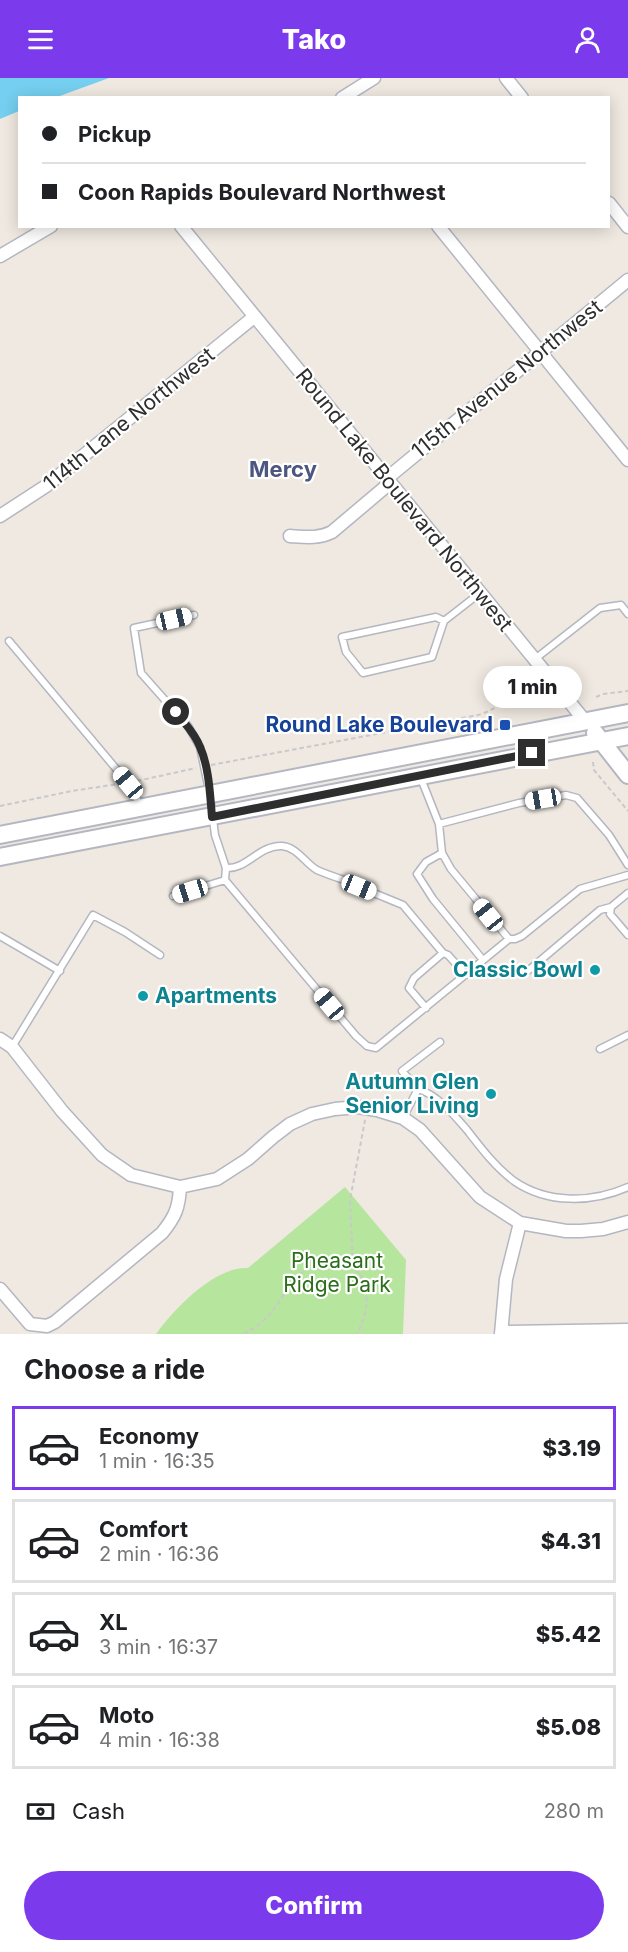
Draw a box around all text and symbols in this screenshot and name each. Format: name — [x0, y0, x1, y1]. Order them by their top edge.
icon: menu — [24, 23, 57, 56]
text: Tako — [282, 23, 346, 56]
icon: person — [571, 23, 604, 56]
text: Pickup — [78, 121, 152, 147]
text: Coon Rapids Boulevard Northwest — [78, 179, 446, 205]
street label: 115th Avenue Northwest — [406, 294, 607, 463]
street label: 114th Lane Northwest — [38, 342, 219, 495]
street label: Round Lake Boulevard Northwest — [291, 363, 518, 636]
district label: Mercy — [249, 456, 317, 482]
car — [154, 606, 194, 632]
callout: 1 min — [482, 666, 582, 708]
text: 1 min — [507, 675, 558, 699]
route start — [162, 698, 189, 725]
place label: Round Lake Boulevard — [265, 712, 493, 737]
marker: Round Lake Boulevard — [498, 718, 512, 732]
route end — [518, 739, 545, 766]
car — [110, 763, 146, 803]
car — [524, 787, 562, 811]
car — [339, 872, 379, 902]
car — [170, 877, 210, 905]
car — [470, 895, 506, 935]
place label: Classic Bowl — [453, 957, 583, 982]
marker: Classic Bowl — [588, 963, 602, 977]
place label: Apartments — [155, 983, 277, 1008]
car — [311, 984, 347, 1024]
marker: Apartments — [136, 989, 150, 1003]
place label: Autumn Glen Senior Living — [345, 1069, 479, 1118]
marker: Autumn Glen Senior Living — [484, 1087, 498, 1101]
park label: Pheasant Ridge Park — [283, 1248, 391, 1297]
text: Choose a ride — [24, 1353, 205, 1386]
icon: car — [27, 1421, 81, 1475]
text: Economy — [99, 1423, 199, 1449]
text: $3.19 — [542, 1435, 601, 1461]
text: 1 min · 16:35 — [99, 1449, 215, 1473]
icon: car — [27, 1514, 81, 1568]
text: Comfort — [99, 1516, 188, 1542]
text: $4.31 — [541, 1528, 601, 1554]
text: 2 min · 16:36 — [99, 1542, 219, 1566]
icon: car — [27, 1607, 81, 1661]
text: XL — [99, 1609, 128, 1635]
text: $5.42 — [536, 1621, 601, 1647]
text: 3 min · 16:37 — [99, 1635, 218, 1659]
icon: car — [27, 1700, 81, 1754]
text: Moto — [99, 1702, 154, 1728]
text: $5.08 — [536, 1714, 601, 1740]
text: 4 min · 16:38 — [99, 1728, 220, 1752]
icon: cash — [24, 1795, 57, 1828]
text: Cash — [72, 1798, 125, 1824]
text: 280 m — [544, 1799, 604, 1823]
button: Confirm — [24, 1871, 604, 1940]

